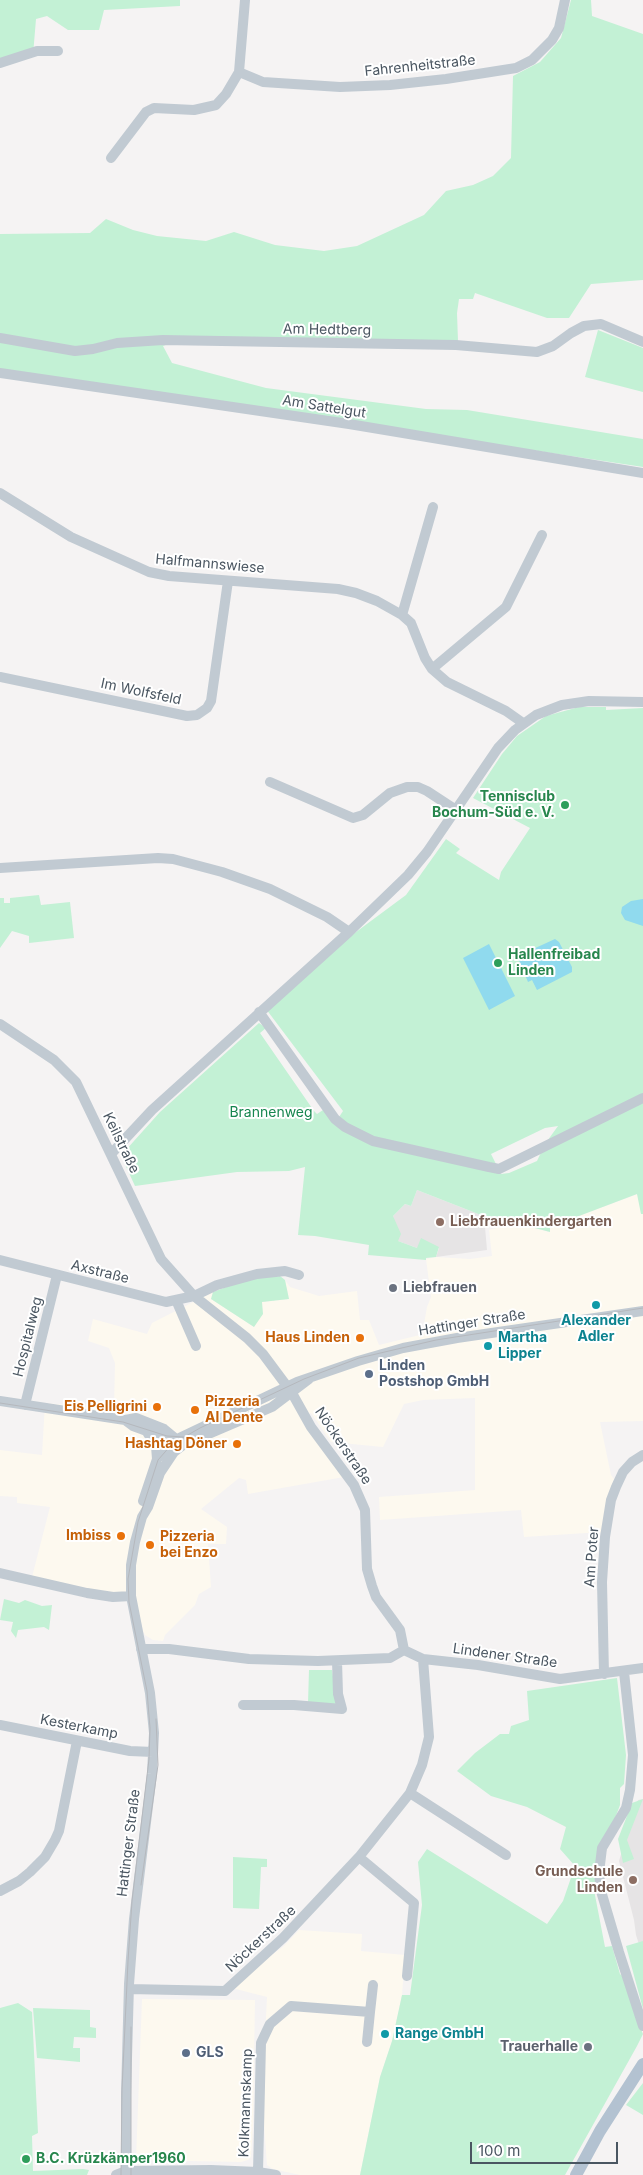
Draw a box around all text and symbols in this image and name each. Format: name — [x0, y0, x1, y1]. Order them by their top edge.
street label: Fahrenheitstraße — [364, 52, 476, 80]
street label: Am Hedtberg — [283, 321, 371, 339]
street label: Am Sattelgut — [281, 392, 367, 422]
street label: Halfmannswiese — [155, 551, 265, 577]
street label: Im Wolfsfeld — [99, 675, 183, 709]
place label: Tennisclub Bochum-Süd e. V. — [432, 789, 555, 822]
marker: Tennisclub Bochum-Süd e. V. — [559, 799, 571, 811]
place label: Hallenfreibad Linden — [508, 947, 600, 980]
marker: Hallenfreibad Linden — [492, 957, 504, 969]
park label: Brannenweg — [229, 1105, 313, 1121]
street label: Keilstraße — [99, 1110, 143, 1176]
place label: Liebfrauenkindergarten — [450, 1214, 612, 1230]
marker: Liebfrauenkindergarten — [434, 1216, 446, 1228]
street label: Axstraße — [69, 1257, 131, 1287]
place label: Liebfrauen — [403, 1280, 477, 1296]
marker: Liebfrauen — [387, 1282, 399, 1294]
street label: Hospitalweg — [10, 1295, 46, 1379]
marker: Alexander Adler — [590, 1299, 602, 1311]
street label: Hattinger Straße — [417, 1306, 527, 1340]
place label: Alexander Adler — [561, 1313, 631, 1345]
place label: Haus Linden — [265, 1330, 350, 1346]
place label: Martha Lipper — [498, 1330, 547, 1362]
marker: Haus Linden — [354, 1332, 366, 1344]
marker: Martha Lipper — [482, 1340, 494, 1352]
place label: Linden Postshop GmbH — [379, 1358, 489, 1390]
marker: Linden Postshop GmbH — [363, 1368, 375, 1380]
place label: Pizzeria Al Dente — [205, 1394, 263, 1426]
place label: Eis Pelligrini — [64, 1399, 147, 1415]
marker: Eis Pelligrini — [151, 1401, 163, 1413]
marker: Pizzeria Al Dente — [189, 1404, 201, 1416]
street label: Nöckerstraße — [311, 1404, 375, 1488]
place label: Hashtag Döner — [125, 1436, 227, 1452]
marker: Hashtag Döner — [231, 1438, 243, 1450]
street label: Am Poter — [581, 1526, 603, 1588]
place label: Imbiss — [66, 1528, 111, 1544]
place label: Pizzeria bei Enzo — [160, 1529, 218, 1561]
marker: Imbiss — [115, 1530, 127, 1542]
marker: Pizzeria bei Enzo — [144, 1539, 156, 1551]
street label: Lindener Straße — [452, 1640, 558, 1672]
street label: Kesterkamp — [39, 1711, 119, 1743]
street label: Hattinger Straße — [114, 1788, 144, 1898]
place label: Grundschule Linden — [535, 1864, 623, 1896]
marker: Grundschule Linden — [627, 1874, 639, 1886]
street label: Nöckerstraße — [222, 1902, 300, 1976]
place label: Range GmbH — [395, 2026, 484, 2042]
marker: Range GmbH — [379, 2028, 391, 2040]
place label: Trauerhalle — [500, 2039, 578, 2055]
marker: Trauerhalle — [582, 2041, 594, 2053]
place label: GLS — [196, 2045, 224, 2061]
marker: GLS — [180, 2047, 192, 2059]
street label: Kolkmannskamp — [236, 2048, 256, 2158]
scale bar — [473, 2132, 620, 2164]
text: 100 m — [478, 2141, 520, 2160]
place label: B.C. Krüzkämper1960 — [36, 2151, 186, 2167]
marker: B.C. Krüzkämper1960 — [20, 2153, 32, 2165]

